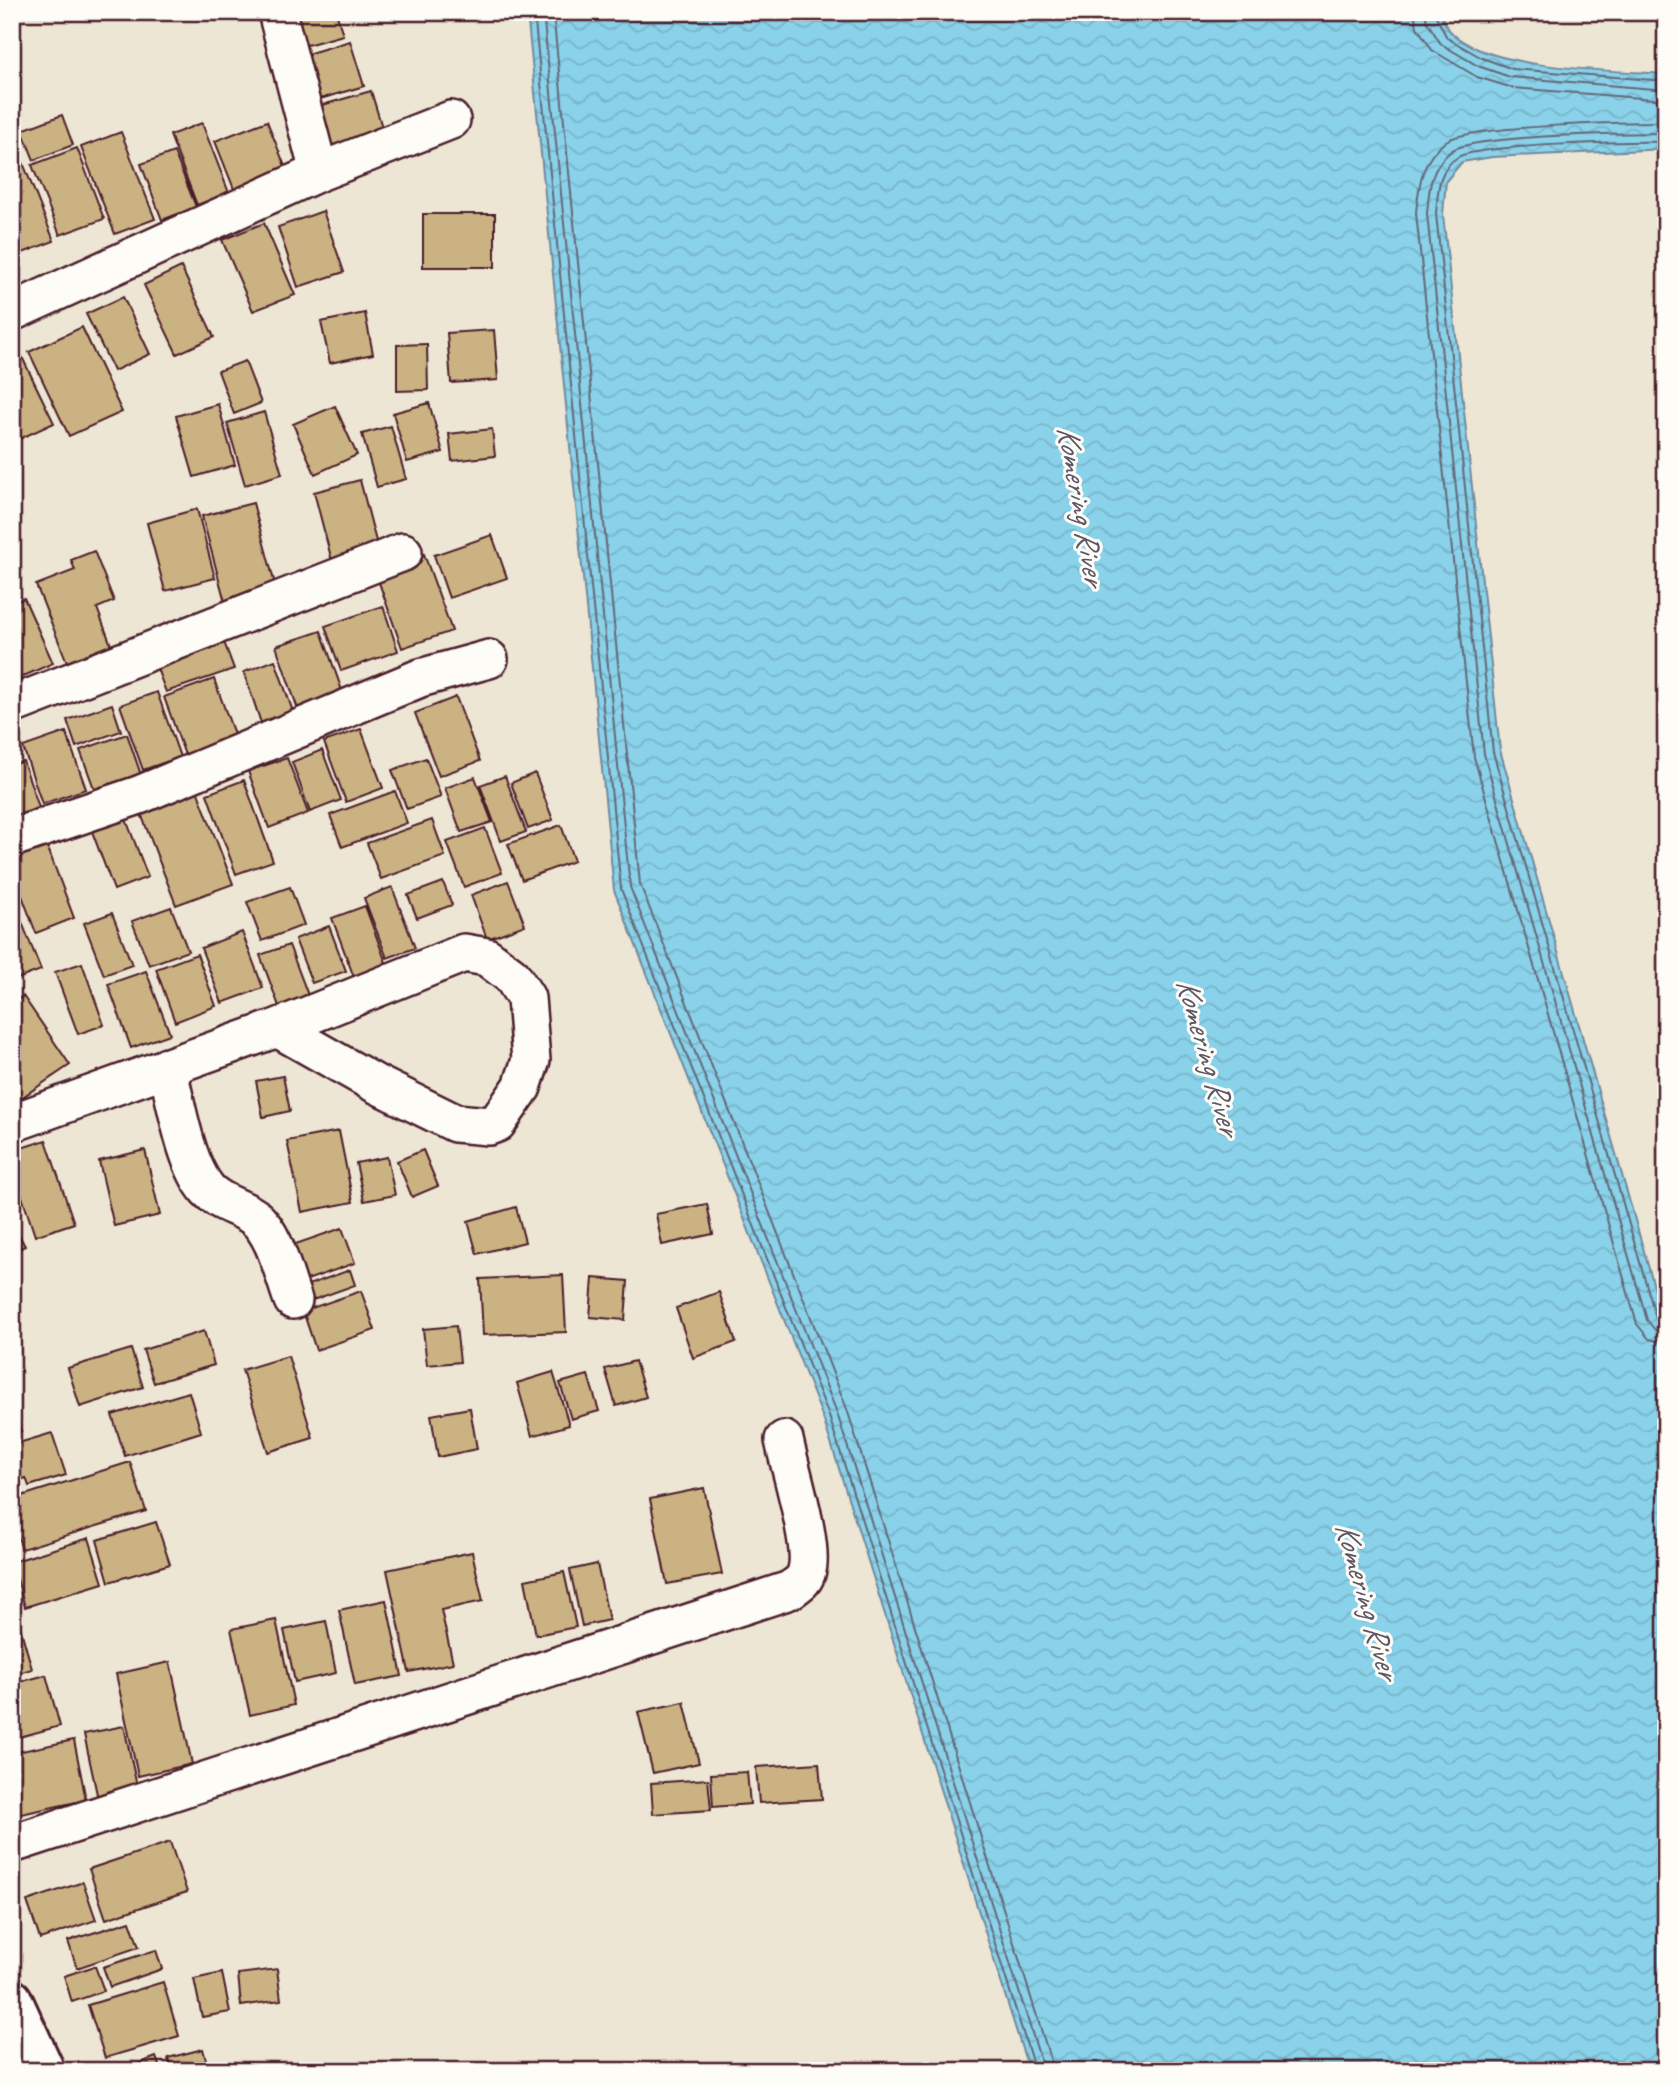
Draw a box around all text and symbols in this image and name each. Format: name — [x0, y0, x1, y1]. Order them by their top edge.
water label: Komering River — [1047, 422, 1117, 593]
water label: Komering River — [1167, 973, 1252, 1144]
water label: Komering River — [1326, 1517, 1411, 1688]

